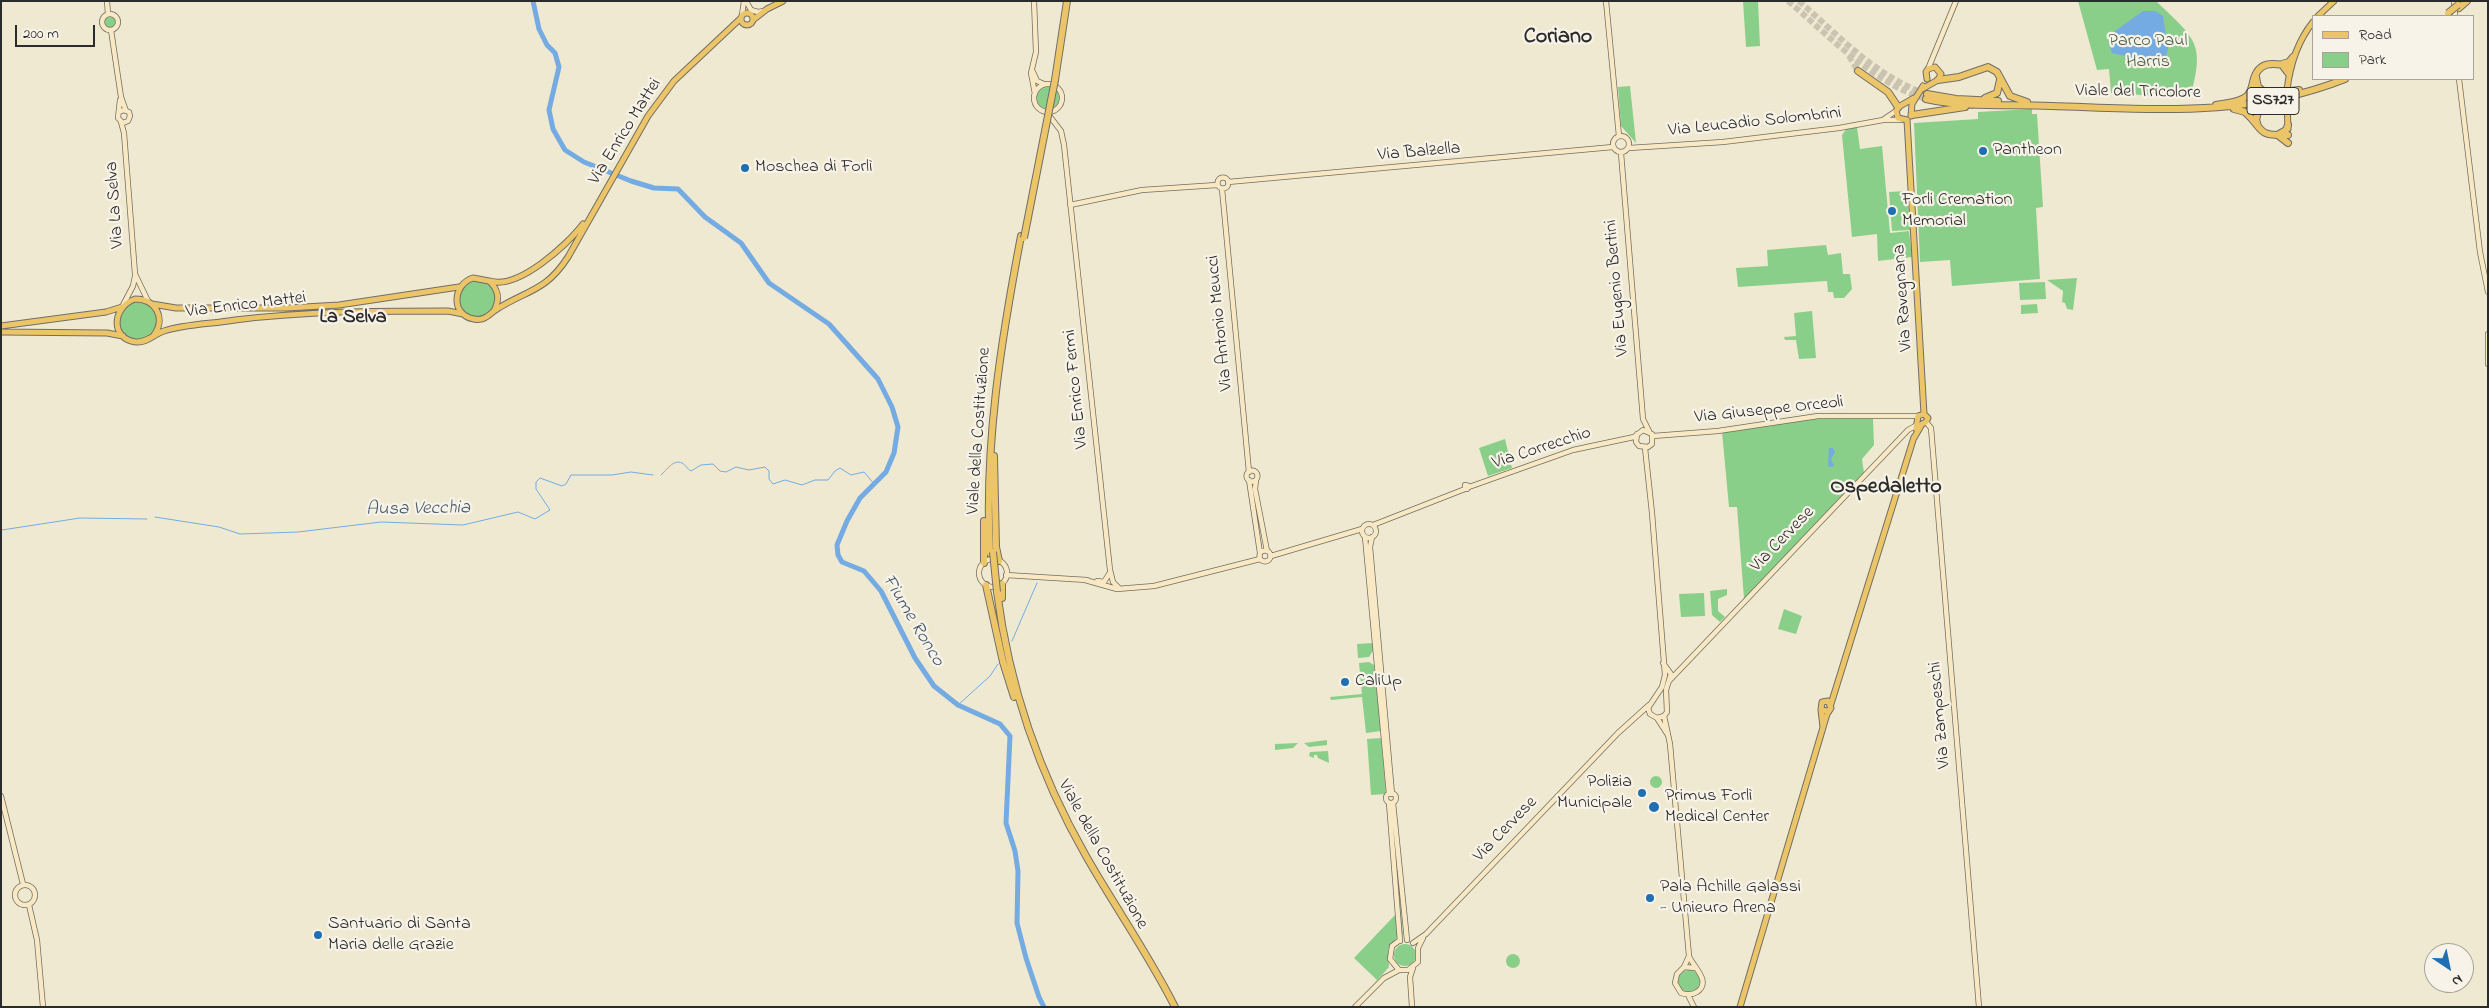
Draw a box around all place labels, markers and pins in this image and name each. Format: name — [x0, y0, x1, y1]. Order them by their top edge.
place label: Pantheon — [1993, 140, 2062, 162]
marker: Pantheon — [1977, 145, 1989, 157]
place label: Moschea di Forlì — [755, 157, 872, 179]
marker: Moschea di Forlì — [739, 162, 751, 174]
place label: Forli Cremation Memorial — [1902, 190, 2012, 232]
marker: Forli Cremation Memorial — [1886, 205, 1898, 217]
place label: CaliUp — [1355, 671, 1402, 693]
marker: CaliUp — [1339, 676, 1351, 688]
place label: Polizia Municipale — [1557, 772, 1632, 814]
place label: Primus Forlì Medical Center — [1665, 786, 1769, 829]
marker: Polizia Municipale — [1636, 787, 1648, 799]
marker: Primus Forlì Medical Center — [1647, 800, 1661, 814]
place label: Pala Achille Galassi - Unieuro Arena — [1660, 877, 1801, 920]
marker: Pala Achille Galassi - Unieuro Arena — [1644, 892, 1656, 904]
place label: Santuario di Santa Maria delle Grazie — [328, 914, 471, 956]
marker: Santuario di Santa Maria delle Grazie — [312, 929, 324, 941]

